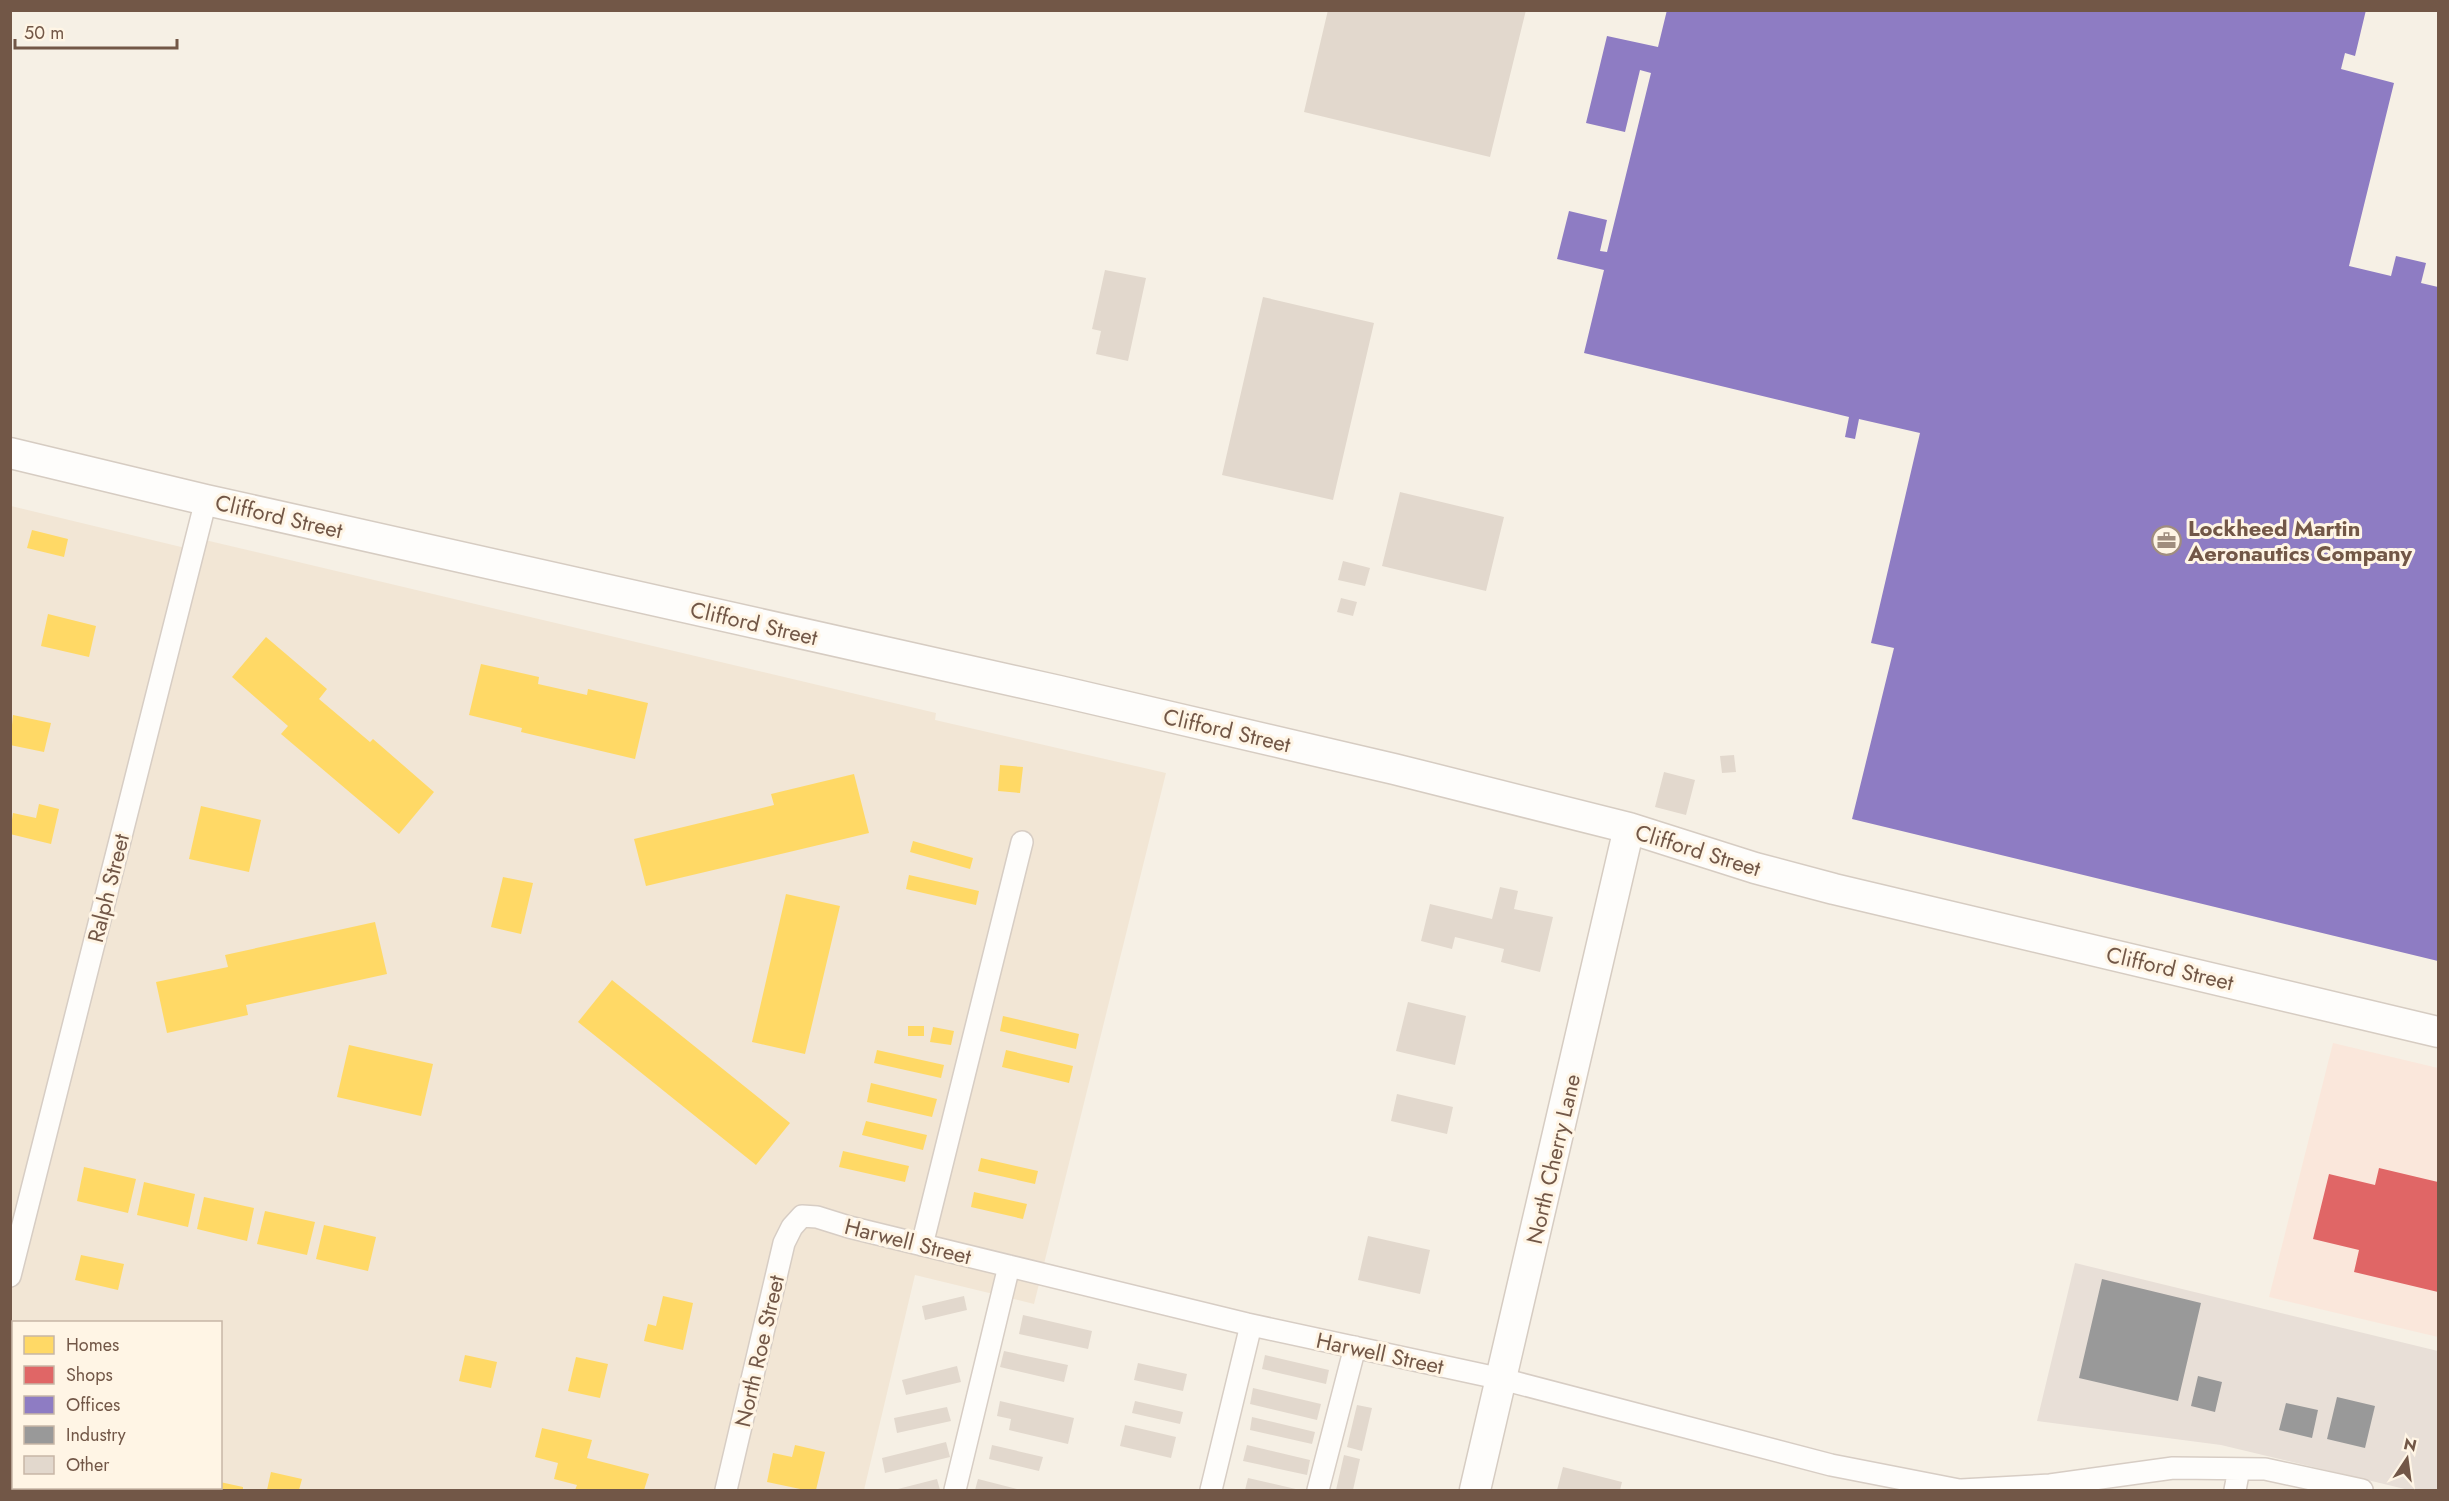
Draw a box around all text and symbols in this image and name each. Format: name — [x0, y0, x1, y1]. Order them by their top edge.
scale bar — [15, 12, 177, 50]
text: 50 m — [24, 20, 64, 46]
street label: Clifford Street — [212, 486, 346, 546]
place label: Lockheed Martin Aeronautics Company — [2187, 512, 2413, 569]
office icon: Lockheed Martin Aeronautics Company — [2151, 525, 2183, 557]
street label: Clifford Street — [687, 593, 821, 653]
street label: Clifford Street — [1160, 700, 1294, 760]
street label: Clifford Street — [1631, 816, 1765, 884]
street label: Ralph Street — [79, 830, 137, 946]
street label: Clifford Street — [2103, 938, 2237, 998]
street label: North Cherry Lane — [1518, 1071, 1588, 1247]
street label: Harwell Street — [841, 1210, 975, 1272]
street label: North Roe Street — [726, 1271, 792, 1430]
legend — [12, 1321, 222, 1489]
street label: Harwell Street — [1313, 1324, 1447, 1382]
text: Homes — [66, 1332, 119, 1358]
text: Shops — [66, 1362, 113, 1388]
text: Offices — [66, 1392, 120, 1418]
text: Industry — [66, 1422, 126, 1448]
north arrow — [2377, 1429, 2437, 1489]
text: N — [2401, 1432, 2419, 1458]
text: Other — [66, 1452, 110, 1478]

